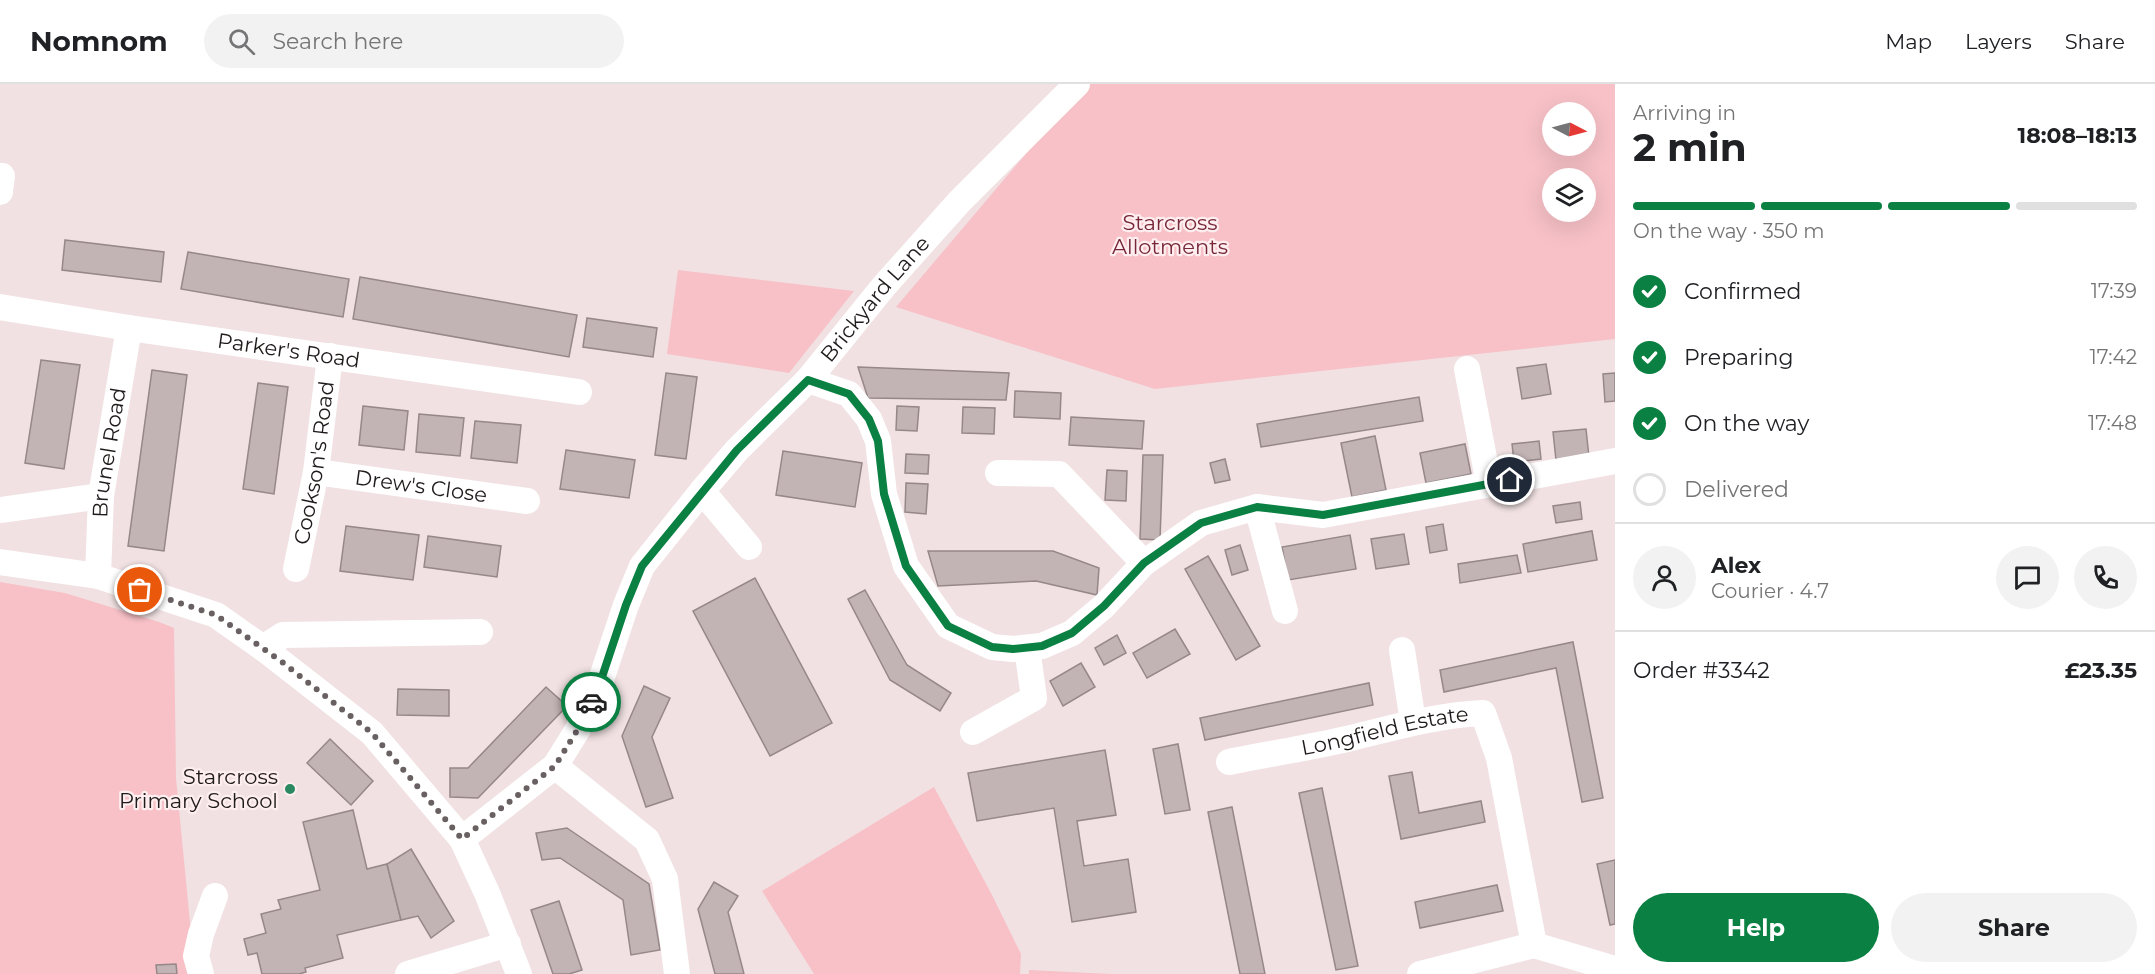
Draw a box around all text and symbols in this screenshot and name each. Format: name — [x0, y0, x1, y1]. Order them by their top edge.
search box — [204, 14, 624, 68]
text: Nomnom — [30, 24, 168, 58]
icon: search — [225, 25, 258, 58]
text: Search here — [273, 28, 403, 55]
text: Map — [1885, 29, 1932, 54]
text: Layers — [1965, 29, 2032, 54]
text: Share — [2065, 29, 2125, 54]
text: Arriving in — [1633, 101, 1736, 125]
north arrow — [1542, 102, 1596, 156]
map controls — [1542, 102, 1596, 222]
text: 18:08–18:13 — [2018, 122, 2137, 149]
text: 2 min — [1633, 123, 1747, 171]
button: layers — [1542, 168, 1596, 222]
park label: Starcross Allotments — [1112, 210, 1228, 259]
text: On the way · 350 m — [1633, 219, 1825, 243]
street label: Brickyard Lane — [815, 231, 935, 367]
icon: check — [1633, 275, 1666, 308]
text: Confirmed — [1684, 278, 1801, 305]
text: 17:39 — [2091, 279, 2137, 303]
street label: Parker's Road — [216, 328, 362, 373]
icon: check — [1633, 341, 1666, 374]
text: Preparing — [1684, 344, 1793, 371]
text: 17:42 — [2090, 345, 2137, 369]
street label: Cookson's Road — [288, 379, 339, 547]
street label: Brunel Road — [87, 386, 131, 518]
icon: check — [1633, 407, 1666, 440]
text: On the way — [1684, 410, 1809, 437]
text: 17:48 — [2088, 411, 2137, 435]
pin — [1484, 454, 1535, 505]
icon: home — [1493, 463, 1526, 496]
street label: Drew's Close — [353, 464, 489, 507]
text: Delivered — [1684, 476, 1789, 503]
button: person — [1633, 546, 1696, 609]
button: chat — [1996, 546, 2059, 609]
button: phone — [2074, 546, 2137, 609]
text: Alex — [1711, 552, 1761, 579]
pin — [114, 564, 165, 615]
icon: bag — [123, 573, 156, 606]
text: Courier · 4.7 — [1711, 579, 1829, 603]
text: Order #3342 — [1633, 657, 1770, 684]
text: £23.35 — [2065, 657, 2137, 684]
courier — [561, 672, 621, 732]
icon: car — [575, 686, 608, 719]
street label: Longfield Estate — [1299, 701, 1470, 760]
place label: Starcross Primary School — [119, 764, 278, 813]
marker: Starcross Primary School — [283, 782, 297, 796]
button: Help — [1633, 893, 1879, 962]
button: Share — [1891, 893, 2137, 962]

